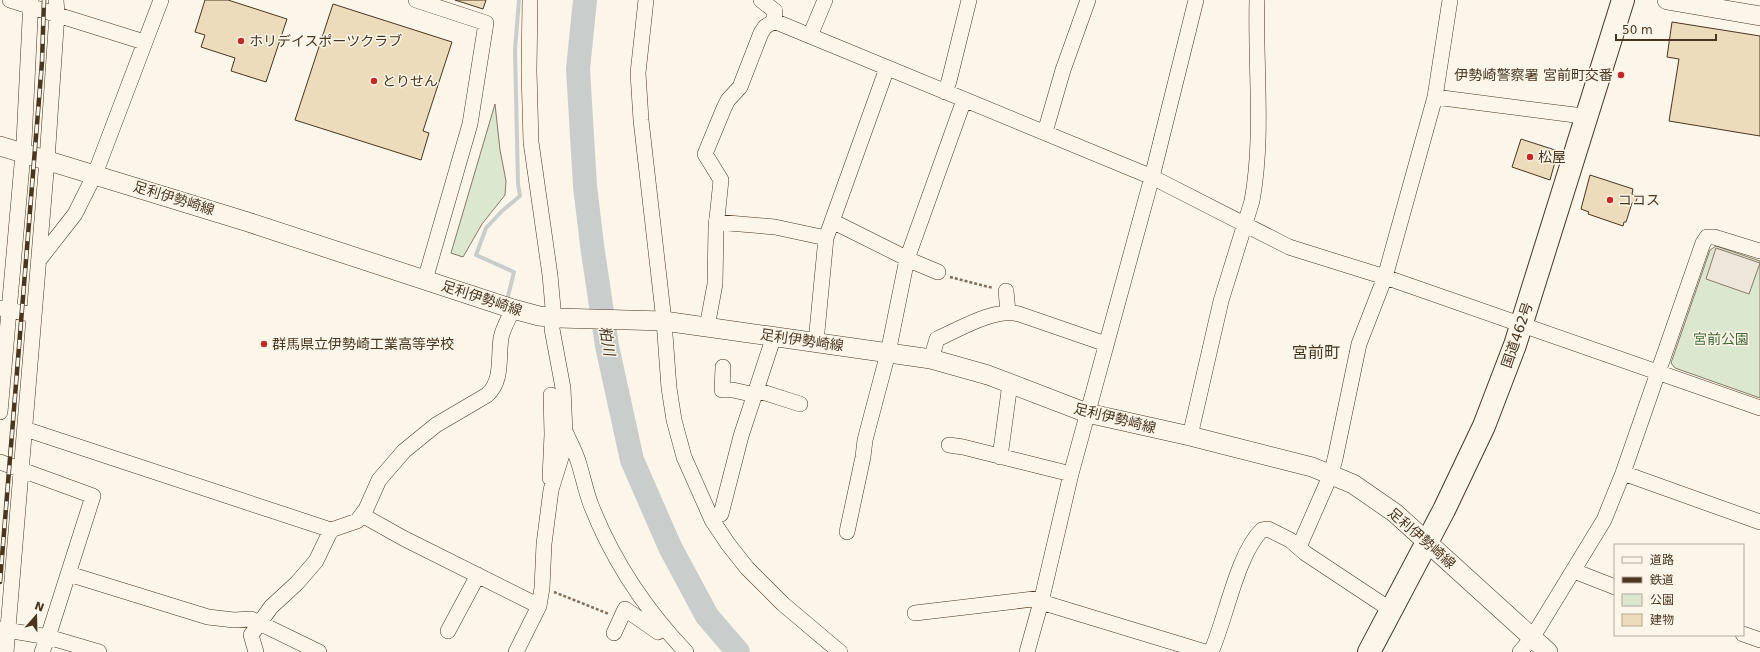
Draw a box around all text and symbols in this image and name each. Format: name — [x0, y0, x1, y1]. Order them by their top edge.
scale bar — [1616, 16, 1716, 42]
text: 50 m — [1622, 23, 1653, 37]
place label: ホリデイスポーツクラブ — [249, 33, 402, 49]
marker: ホリデイスポーツクラブ — [236, 36, 246, 46]
place label: 伊勢崎警察署 宮前町交番 — [1455, 67, 1613, 83]
marker: 伊勢崎警察署 宮前町交番 — [1616, 70, 1626, 80]
place label: とりせん — [382, 73, 438, 89]
marker: とりせん — [369, 76, 379, 86]
place label: 松屋 — [1538, 149, 1566, 165]
marker: 松屋 — [1525, 152, 1535, 162]
street label: 足利伊勢崎線 — [131, 178, 217, 218]
place label: ココス — [1618, 192, 1660, 208]
marker: ココス — [1605, 195, 1615, 205]
street label: 足利伊勢崎線 — [440, 277, 524, 319]
street label: 国道462号 — [1498, 300, 1536, 370]
water label: 粕川 — [596, 325, 619, 359]
street label: 足利伊勢崎線 — [759, 326, 845, 354]
park label: 宮前公園 — [1693, 331, 1749, 347]
place label: 群馬県立伊勢崎工業高等学校 — [272, 336, 454, 352]
marker: 群馬県立伊勢崎工業高等学校 — [259, 339, 269, 349]
district label: 宮前町 — [1292, 343, 1340, 362]
street label: 足利伊勢崎線 — [1072, 400, 1158, 436]
street label: 足利伊勢崎線 — [1385, 504, 1459, 572]
legend — [1614, 544, 1744, 636]
text: 道路 — [1650, 553, 1674, 567]
text: 鉄道 — [1650, 573, 1674, 587]
text: 公園 — [1650, 593, 1674, 607]
north arrow — [16, 596, 56, 636]
text: N — [33, 599, 46, 615]
text: 建物 — [1650, 613, 1674, 627]

